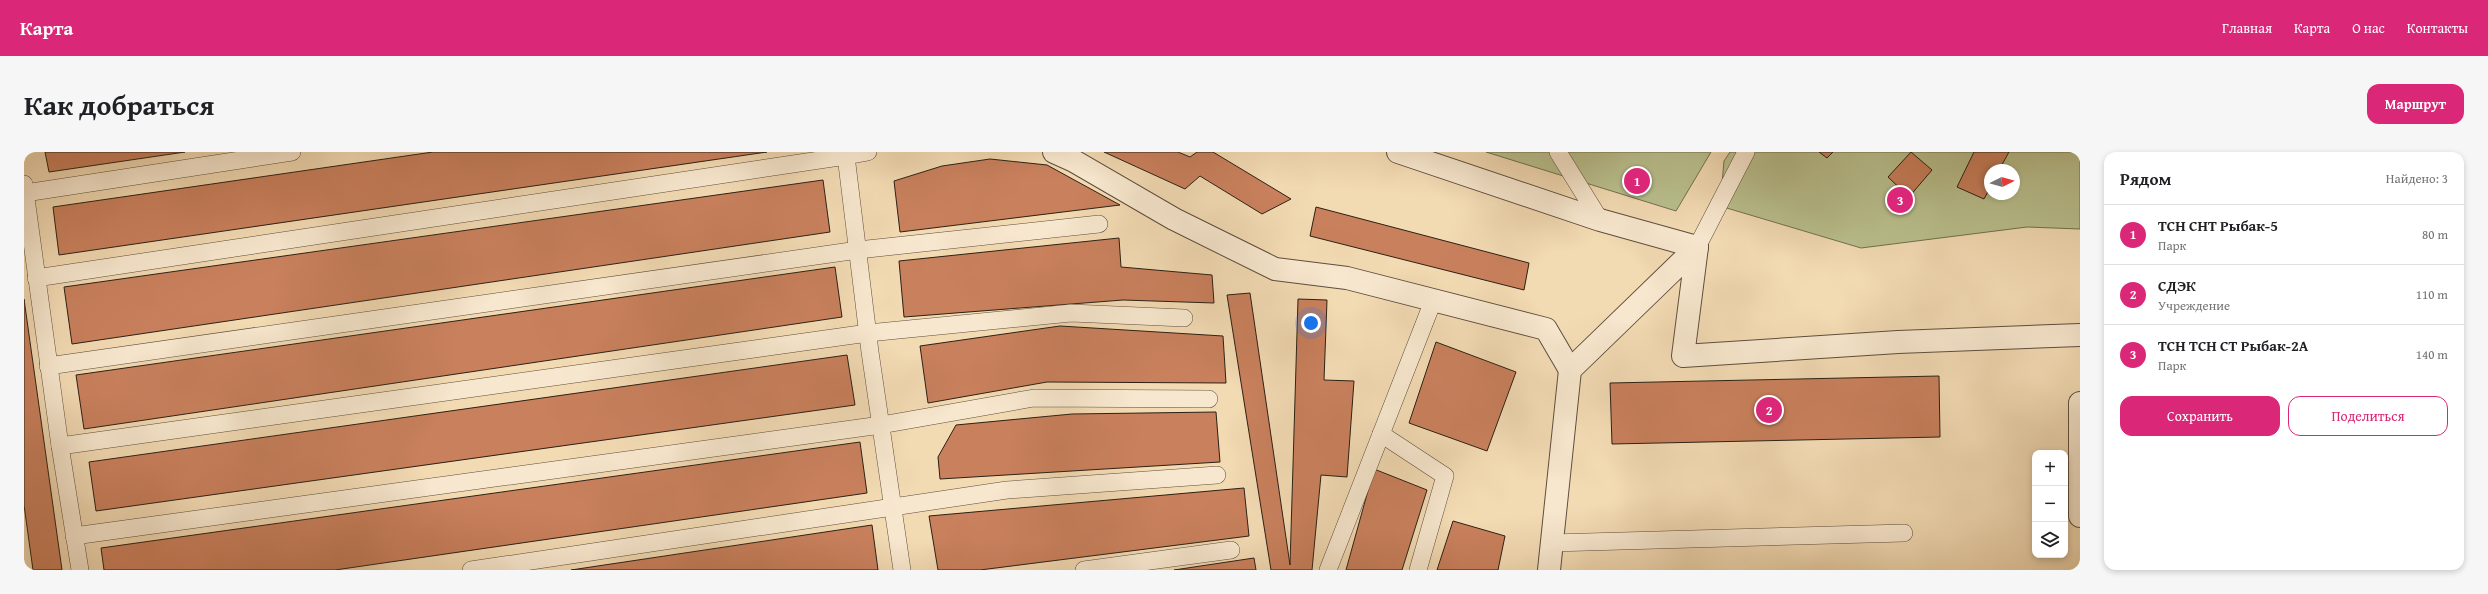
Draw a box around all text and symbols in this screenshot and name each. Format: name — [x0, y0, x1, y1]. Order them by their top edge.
text: Карта — [20, 14, 73, 42]
text: Главная — [2222, 18, 2272, 38]
text: Карта — [2294, 18, 2330, 38]
text: О нас — [2352, 18, 2385, 38]
text: Контакты — [2407, 18, 2468, 38]
text: Как добраться — [24, 84, 214, 125]
button: Маршрут — [2367, 84, 2464, 124]
north arrow — [1984, 164, 2020, 200]
pin: 1 — [1624, 166, 1650, 196]
text: Рядом — [2120, 166, 2171, 191]
text: Найдено: 3 — [2386, 169, 2448, 188]
pin: 3 — [1887, 185, 1913, 215]
text: ТСН СНТ Рыбак-5 — [2158, 215, 2278, 236]
text: 1 — [2130, 225, 2136, 244]
text: 80 m — [2422, 225, 2448, 244]
text: Парк — [2158, 236, 2186, 255]
text: СДЭК — [2158, 275, 2196, 296]
text: 2 — [2130, 285, 2136, 304]
text: 110 m — [2416, 285, 2448, 304]
text: Учреждение — [2158, 296, 2230, 315]
your location — [1301, 313, 1321, 333]
text: ТСН ТСН СТ Рыбак-2А — [2158, 335, 2308, 356]
text: 3 — [2130, 345, 2136, 364]
text: 140 m — [2416, 345, 2448, 364]
text: Парк — [2158, 356, 2186, 375]
pin: 2 — [1756, 395, 1782, 425]
button: Сохранить — [2120, 396, 2280, 436]
button: Поделиться — [2288, 396, 2448, 436]
map controls — [2032, 450, 2068, 558]
button: + — [2032, 450, 2068, 486]
button: − — [2032, 486, 2068, 522]
button: layers — [2032, 522, 2068, 558]

